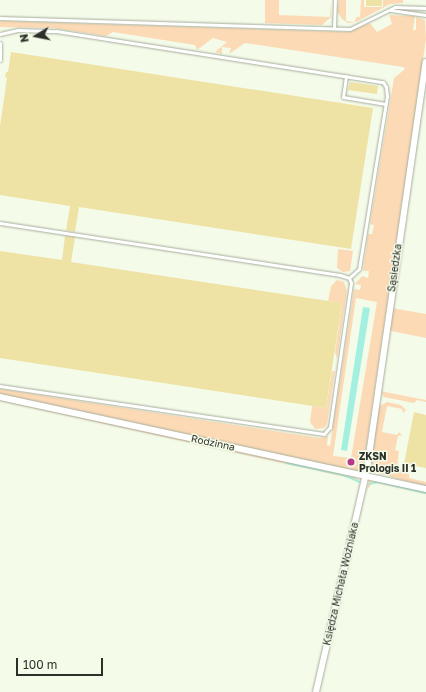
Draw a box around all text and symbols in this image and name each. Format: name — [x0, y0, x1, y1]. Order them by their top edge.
north arrow — [16, 16, 56, 56]
text: N — [17, 33, 31, 43]
street label: Sąsiedzka — [386, 243, 404, 293]
street label: Rodzinna — [190, 432, 236, 454]
place label: ZKSN Prologis II 1 — [359, 450, 416, 474]
marker: ZKSN Prologis II 1 — [346, 457, 356, 467]
street label: Księdza Michała Woźniaka — [321, 521, 361, 647]
scale bar — [18, 650, 105, 676]
text: 100 m — [23, 657, 57, 672]

